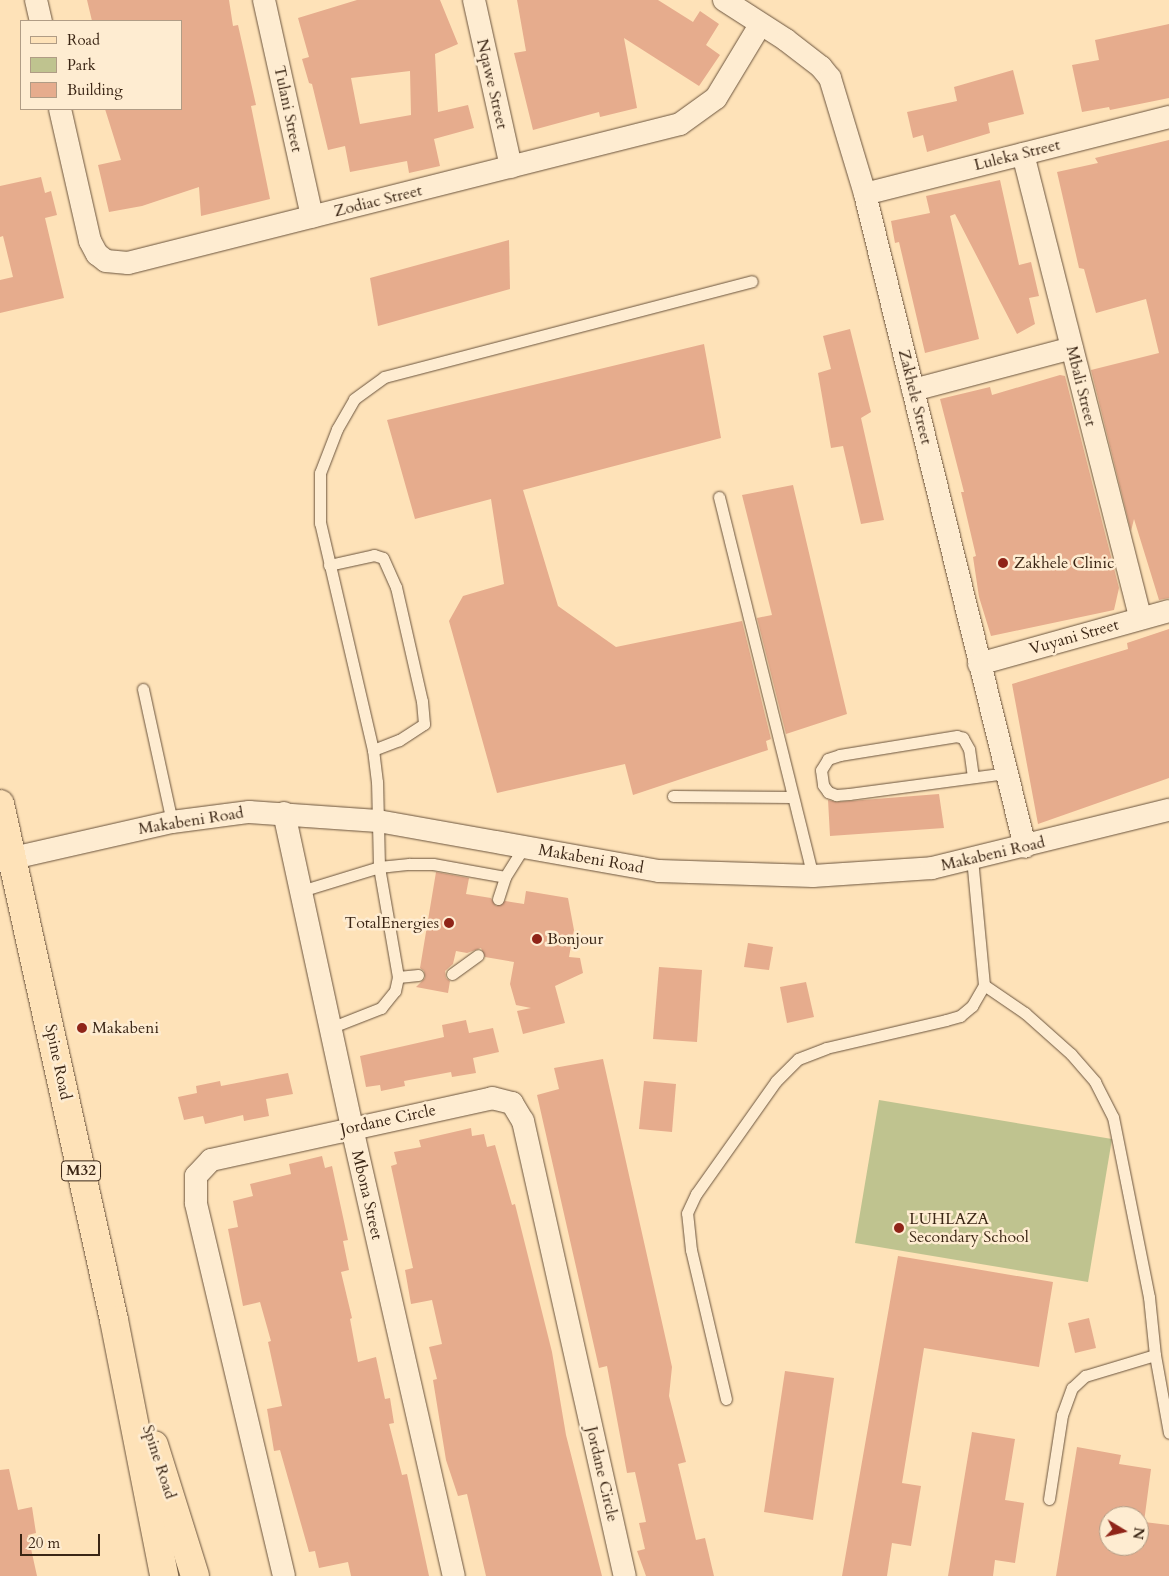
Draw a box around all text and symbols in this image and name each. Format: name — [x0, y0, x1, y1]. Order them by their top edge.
legend — [20, 20, 182, 110]
text: Road — [67, 30, 100, 50]
street label: Nqawe Street — [472, 37, 512, 131]
text: Park — [67, 55, 96, 75]
street label: Tulani Street — [269, 64, 307, 154]
text: Building — [67, 80, 123, 100]
street label: Luleka Street — [972, 135, 1062, 175]
street label: Zodiac Street — [332, 181, 424, 221]
street label: Mbali Street — [1062, 344, 1100, 428]
street label: Zakhele Street — [894, 348, 936, 446]
place label: Zakhele Clinic — [1014, 553, 1114, 573]
marker: Zakhele Clinic — [996, 556, 1010, 570]
street label: Vuyani Street — [1027, 615, 1121, 659]
street label: Makabeni Road — [137, 803, 245, 839]
street label: Makabeni Road — [939, 833, 1047, 875]
street label: Makabeni Road — [537, 840, 645, 878]
place label: TotalEnergies — [344, 913, 439, 933]
marker: TotalEnergies — [443, 917, 455, 929]
place label: Bonjour — [547, 929, 603, 949]
marker: Bonjour — [531, 933, 543, 945]
place label: Makabeni — [92, 1018, 159, 1038]
street label: Spine Road — [41, 1022, 75, 1102]
marker: Makabeni — [76, 1022, 88, 1034]
street label: Jordane Circle — [338, 1101, 438, 1139]
street label: Mbona Street — [347, 1148, 387, 1242]
road number: M32 — [61, 1158, 101, 1184]
place label: LUHLAZA Secondary School — [909, 1209, 1029, 1247]
marker: LUHLAZA Secondary School — [893, 1222, 905, 1234]
street label: Spine Road — [138, 1422, 180, 1502]
street label: Jordane Circle — [582, 1424, 622, 1524]
north arrow — [1099, 1506, 1149, 1556]
scale bar — [22, 1524, 102, 1556]
text: N — [1128, 1526, 1149, 1541]
text: 20 m — [28, 1533, 60, 1553]

